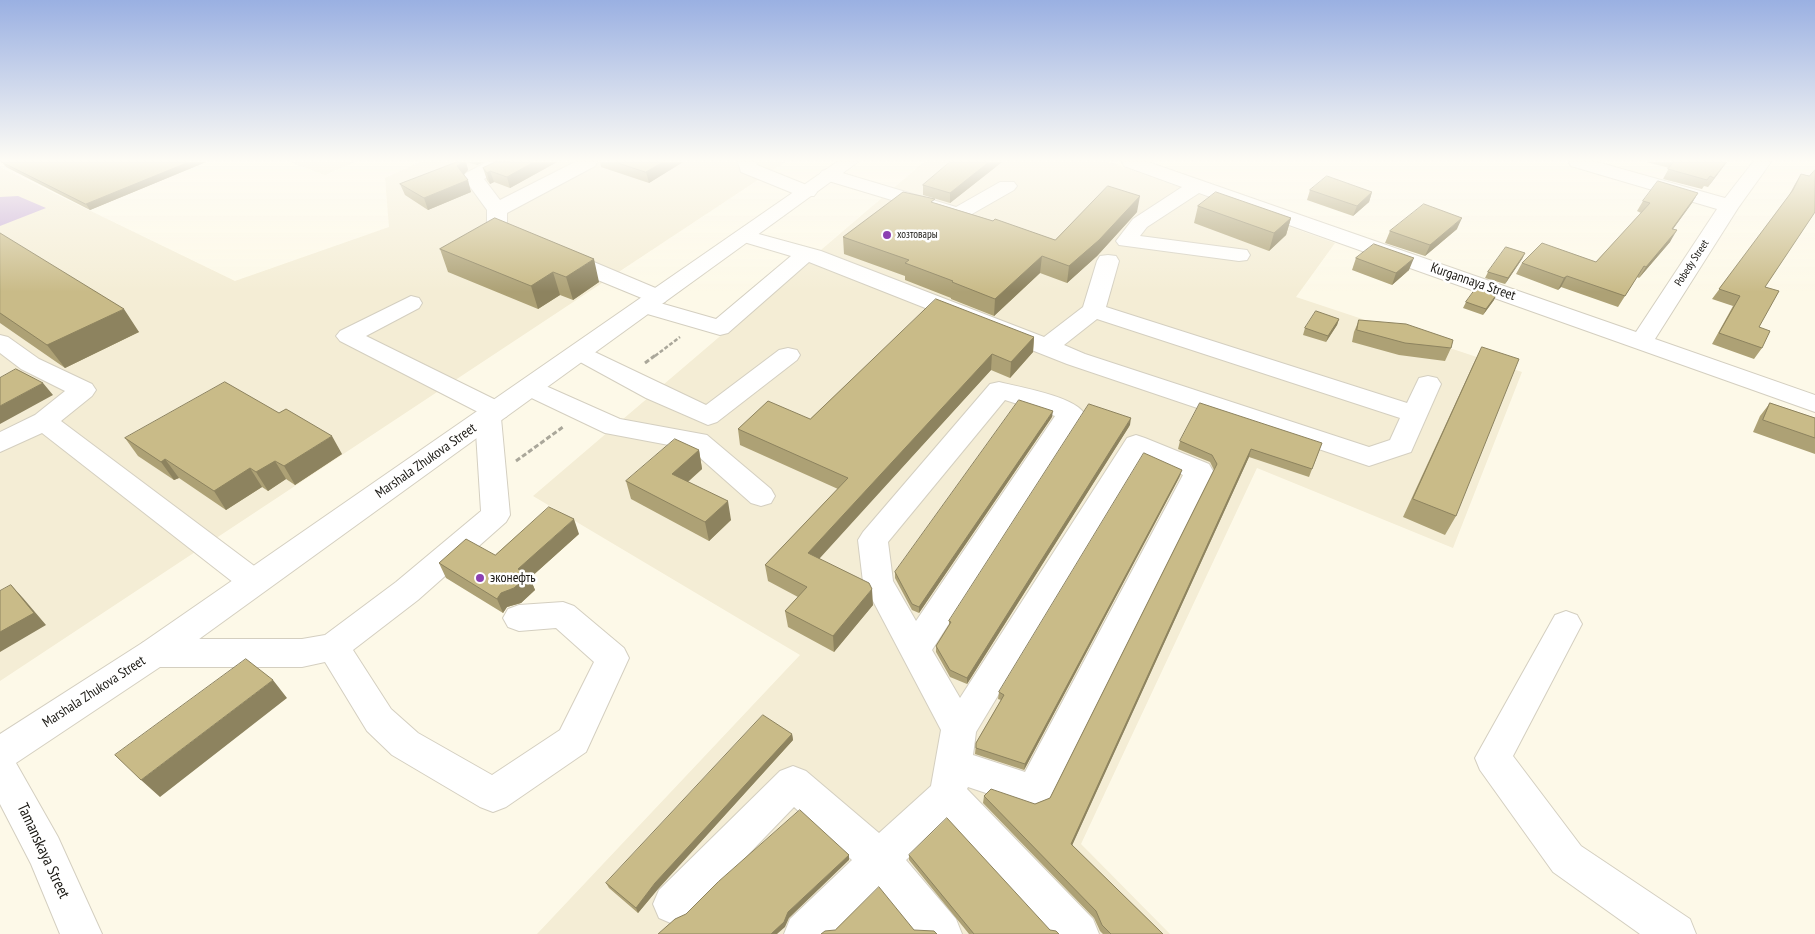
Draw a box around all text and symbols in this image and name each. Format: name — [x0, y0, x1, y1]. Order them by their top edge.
place label: хозтовары — [897, 228, 938, 242]
marker: хозтовары — [881, 229, 893, 241]
street label: Pobedy Street — [1672, 237, 1712, 289]
street label: Kurgannaya Street — [1428, 260, 1518, 304]
street label: Marshala Zhukova Street — [372, 420, 480, 502]
place label: эконефть — [490, 570, 536, 586]
marker: эконефть — [474, 572, 486, 584]
street label: Marshala Zhukova Street — [39, 652, 149, 732]
street label: Tamanskaya Street — [13, 800, 73, 902]

